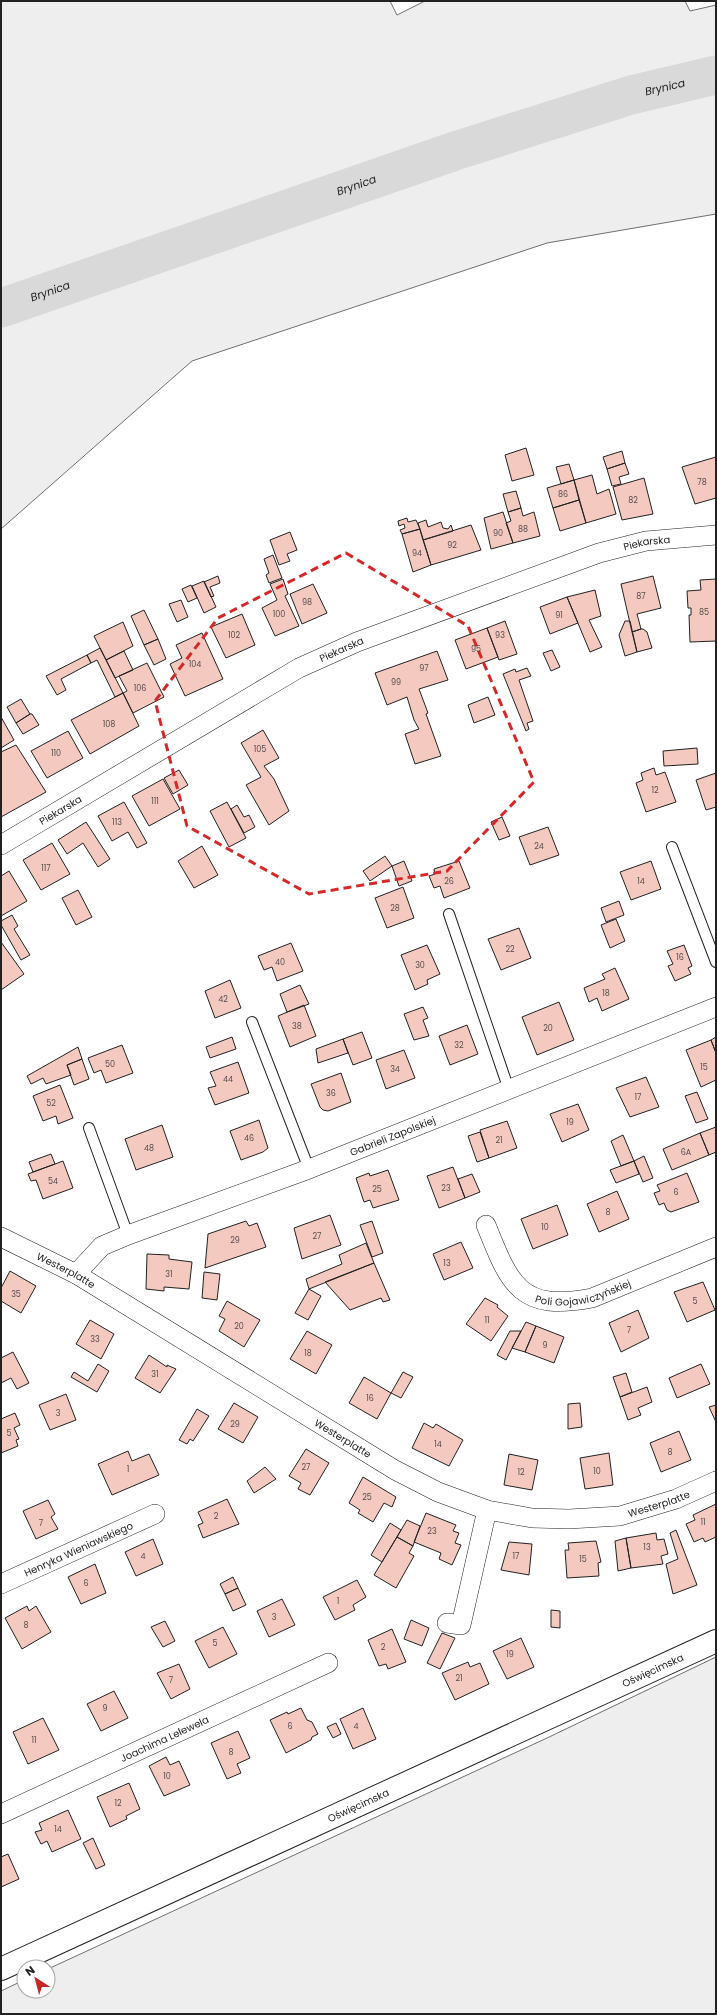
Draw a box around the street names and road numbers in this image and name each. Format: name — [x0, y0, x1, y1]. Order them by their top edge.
street label: Piekarska — [622, 532, 671, 554]
street label: Piekarska — [317, 633, 366, 666]
street label: Piekarska — [36, 792, 85, 829]
street label: Gabrieli Zapolskiej — [348, 1112, 438, 1160]
street label: Westerplatte — [34, 1249, 98, 1292]
street label: Poli Gojawiczyńskiej — [533, 1276, 633, 1310]
street label: Westerplatte — [311, 1415, 374, 1462]
street label: Westerplatte — [626, 1487, 692, 1521]
street label: Henryka Wieniawskiego — [22, 1518, 135, 1581]
street label: Oświęcimska — [620, 1650, 686, 1691]
street label: Joachima Lelewela — [118, 1712, 211, 1766]
street label: Oświęcimska — [325, 1785, 392, 1826]

